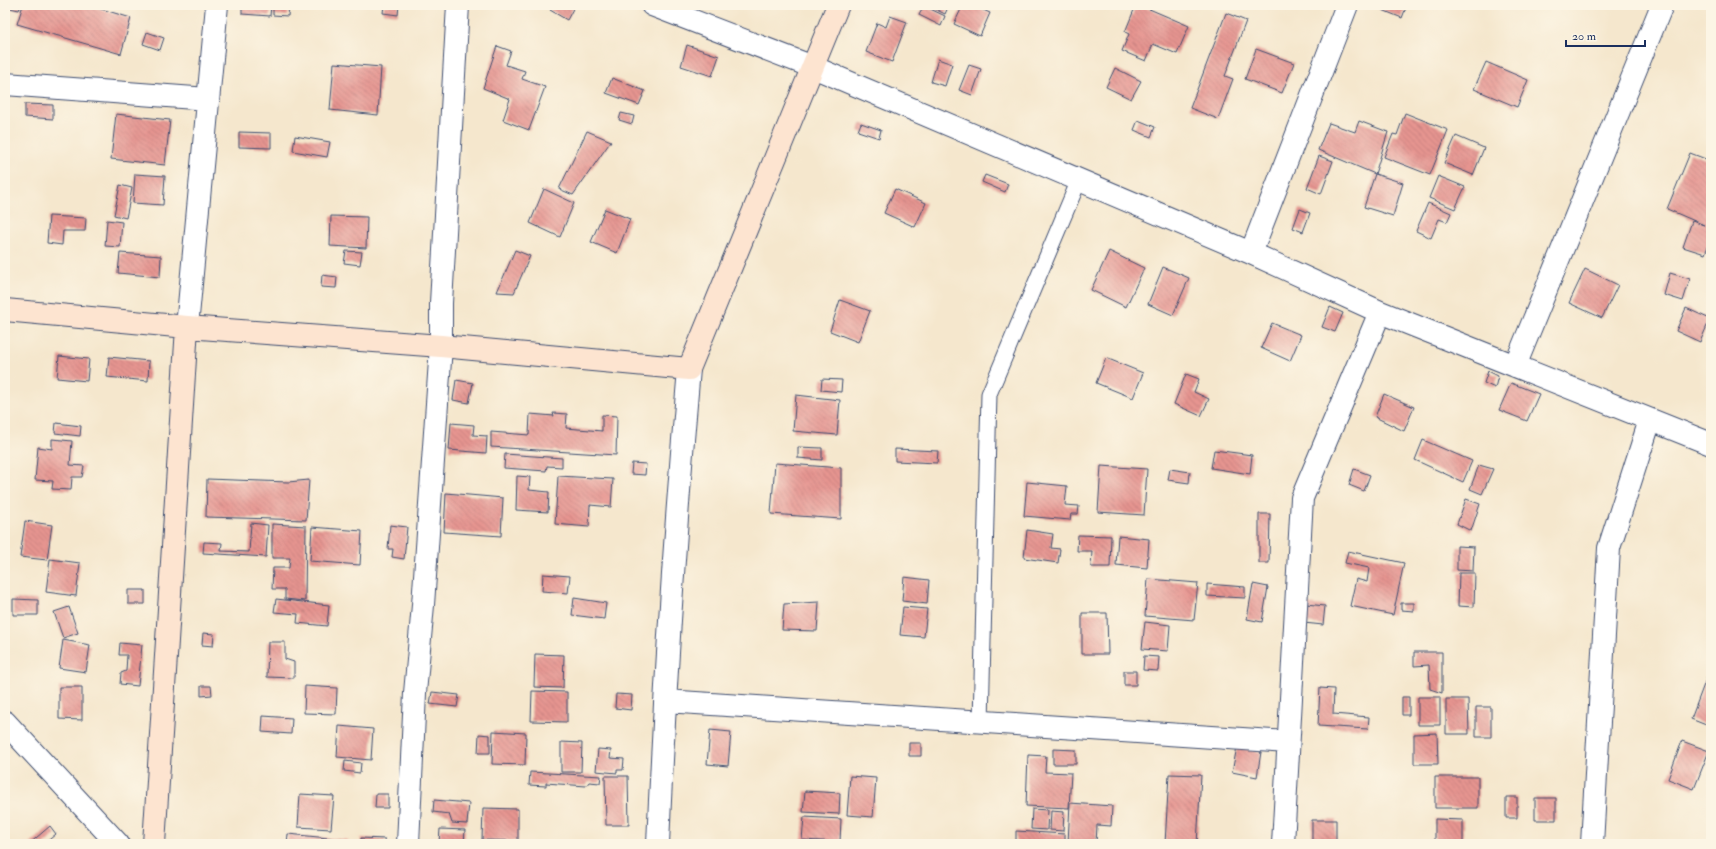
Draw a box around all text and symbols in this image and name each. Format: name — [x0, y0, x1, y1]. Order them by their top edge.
scale bar — [1566, 22, 1645, 48]
text: 20 m — [1572, 29, 1597, 44]

